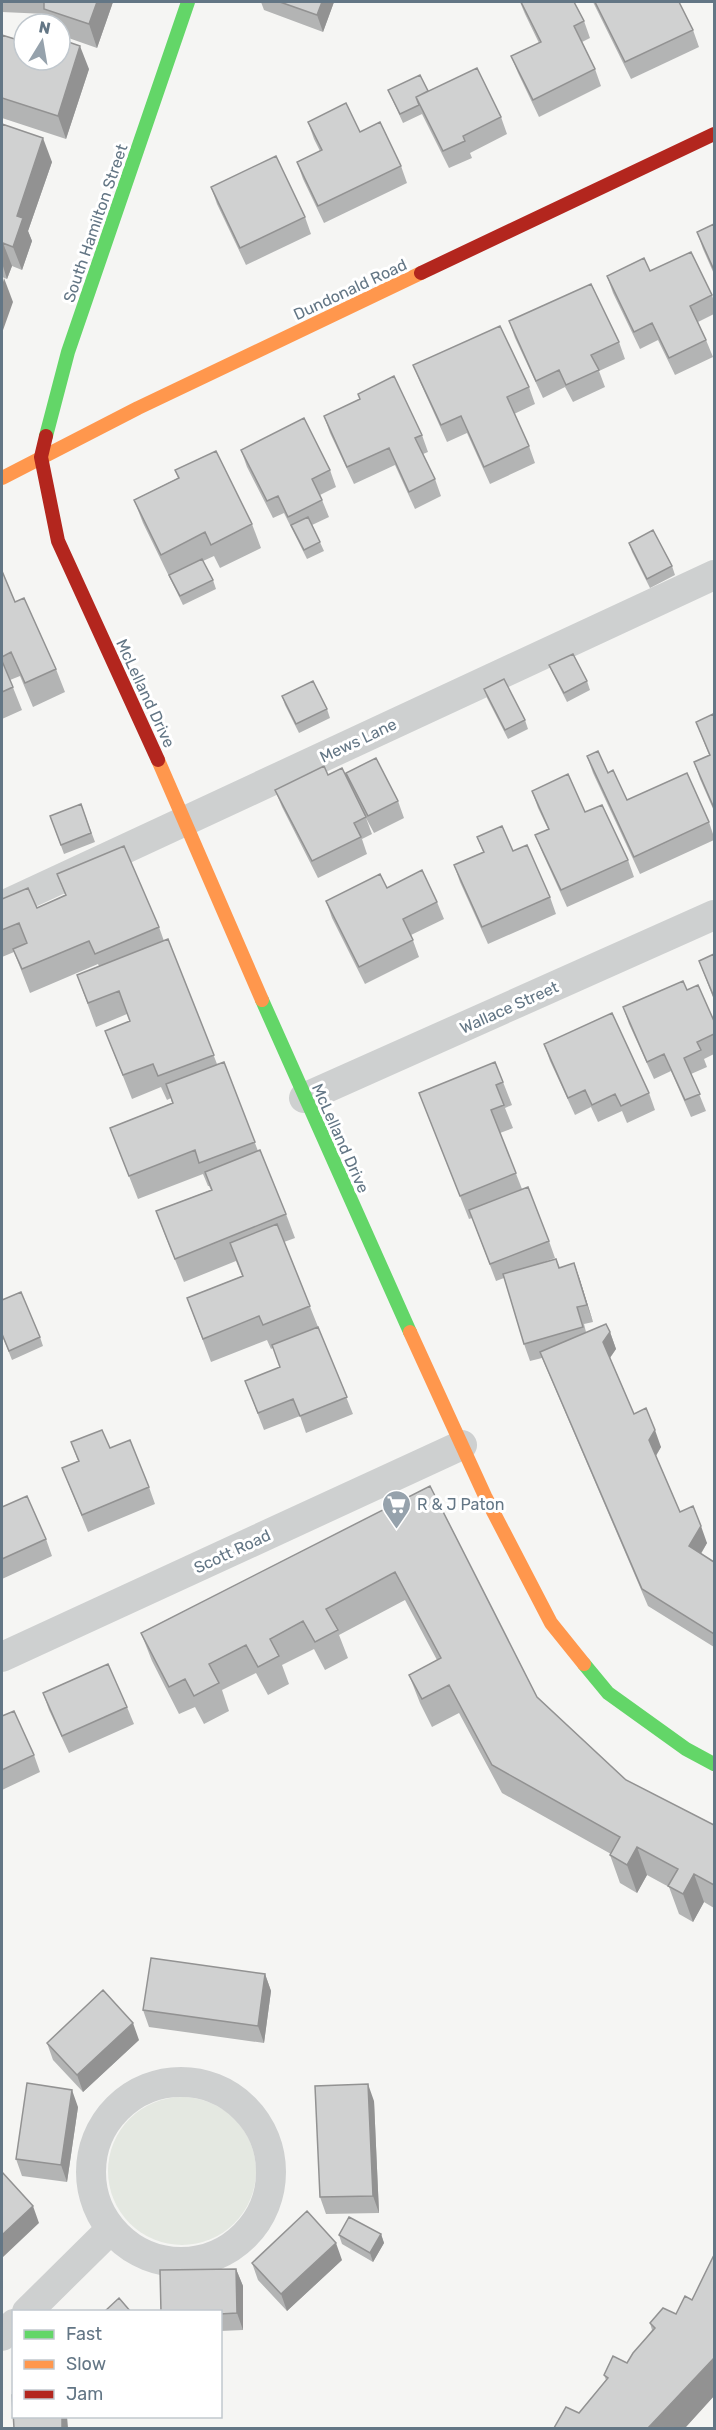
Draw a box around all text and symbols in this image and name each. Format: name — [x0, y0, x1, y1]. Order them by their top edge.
north arrow — [12, 12, 72, 72]
text: N — [37, 17, 52, 38]
street label: South Hamilton Street — [59, 141, 132, 305]
street label: Dundonald Road — [291, 255, 410, 324]
street label: McLelland Drive — [112, 636, 179, 751]
street label: Mews Lane — [317, 714, 400, 767]
street label: Wallace Street — [457, 977, 561, 1038]
street label: McLelland Drive — [308, 1081, 373, 1196]
supermarket icon: R & J Paton — [380, 1488, 412, 1530]
place label: R & J Paton — [417, 1495, 505, 1514]
street label: Scott Road — [191, 1525, 273, 1577]
legend — [12, 2310, 222, 2418]
text: Fast — [66, 2323, 102, 2345]
text: Slow — [66, 2353, 106, 2375]
text: Jam — [66, 2383, 103, 2405]

